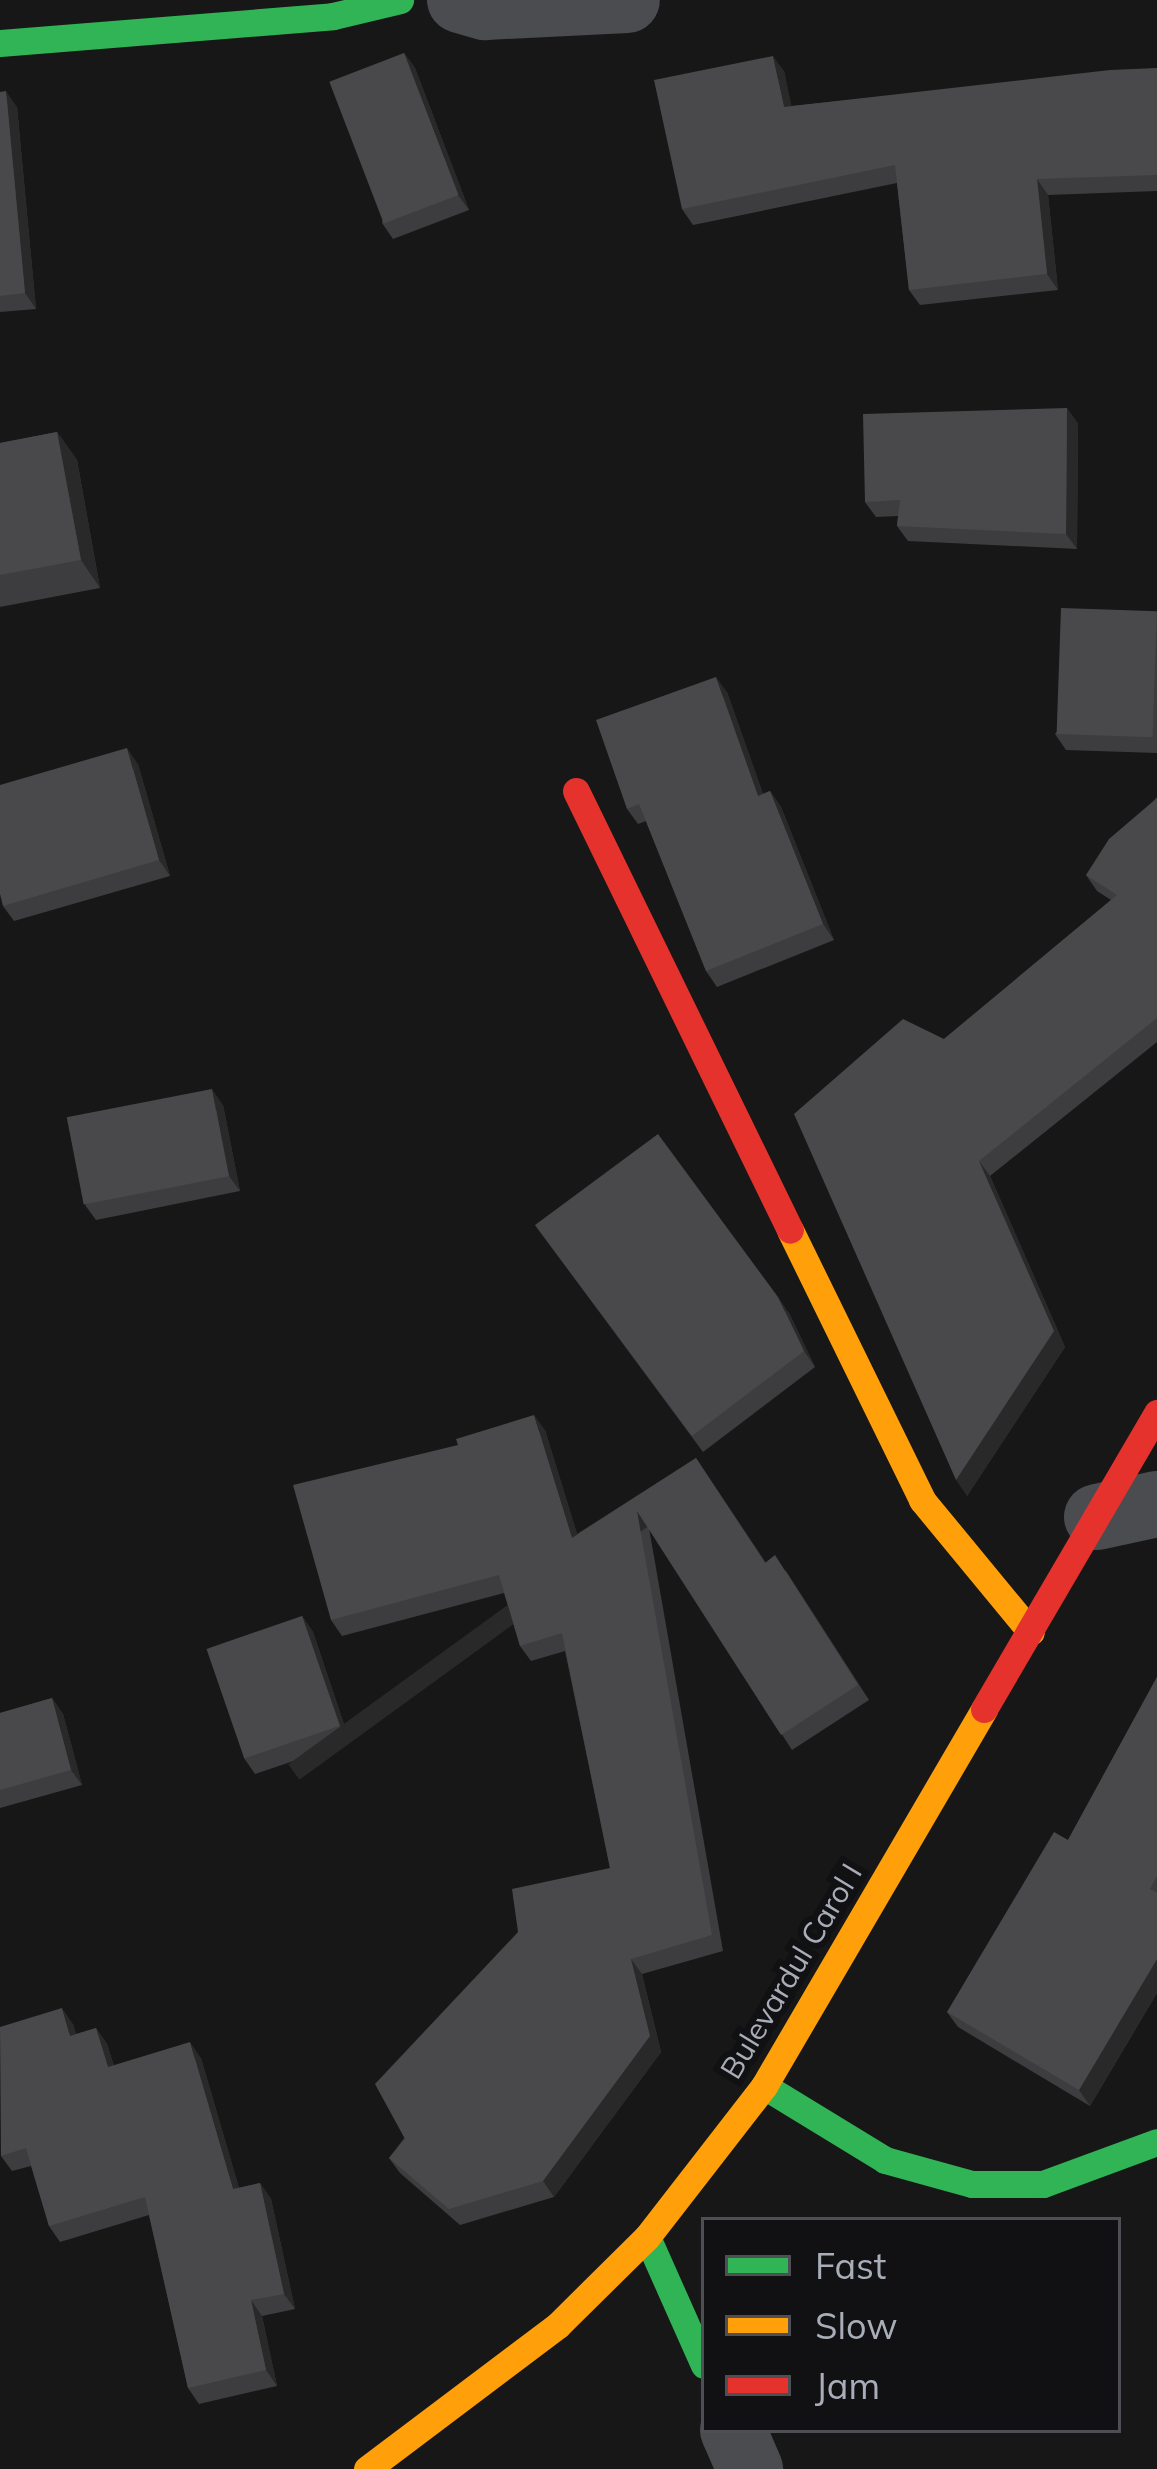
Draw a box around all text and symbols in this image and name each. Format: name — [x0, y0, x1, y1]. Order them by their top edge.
street label: Bulevardul Carol I — [713, 1857, 869, 2085]
legend — [701, 2217, 1121, 2433]
text: Fast — [815, 2243, 886, 2288]
text: Slow — [815, 2303, 898, 2348]
text: Jam — [815, 2363, 880, 2408]

